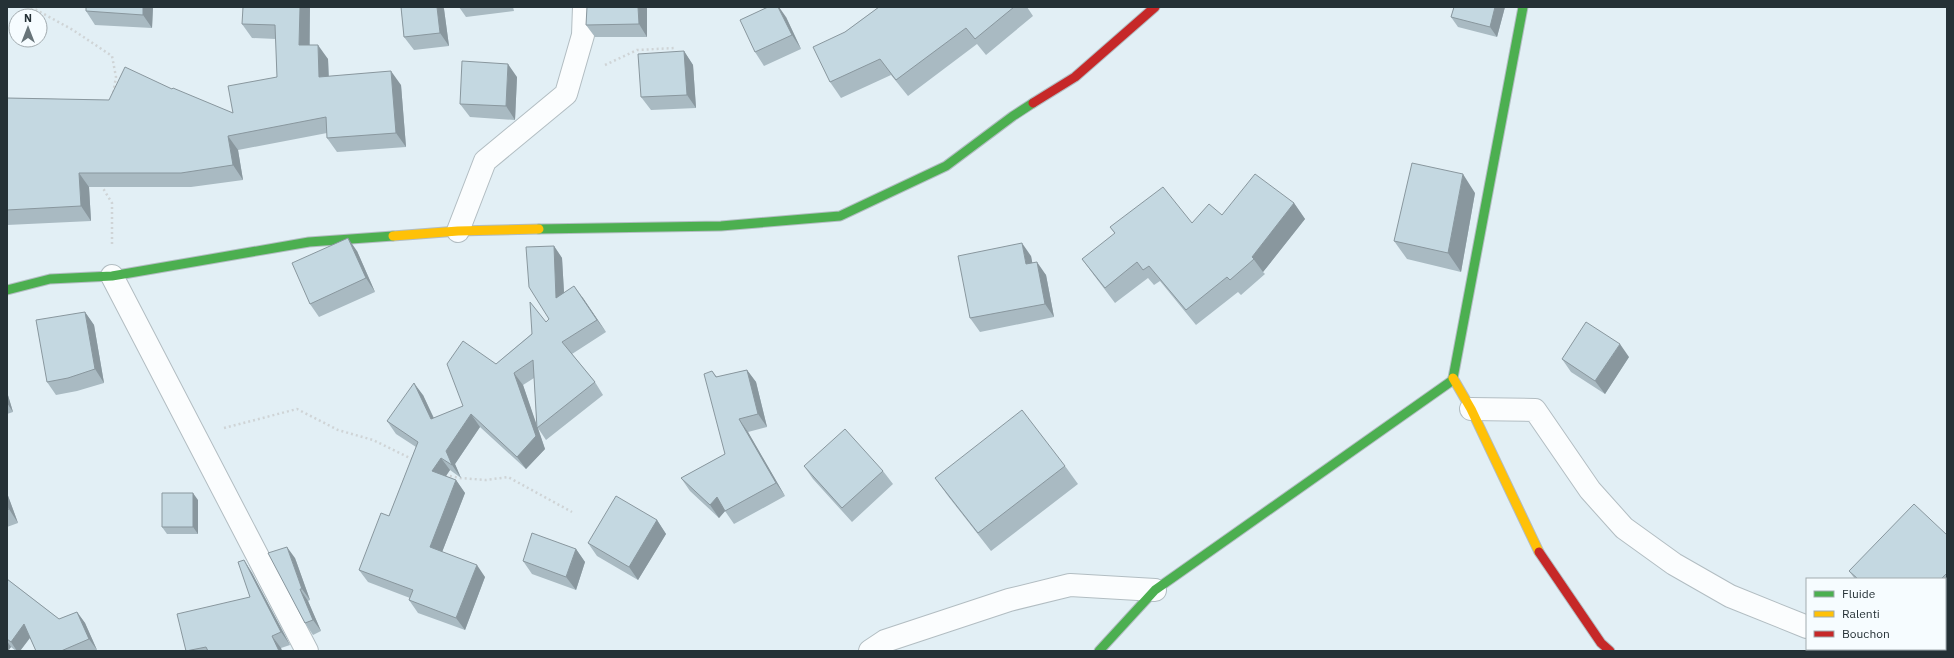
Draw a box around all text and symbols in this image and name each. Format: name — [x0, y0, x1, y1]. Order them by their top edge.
north arrow — [8, 8, 48, 48]
text: N — [24, 11, 32, 25]
legend — [1806, 578, 1946, 650]
text: Fluide — [1842, 586, 1876, 601]
text: Ralenti — [1842, 606, 1880, 621]
text: Bouchon — [1842, 626, 1890, 641]

